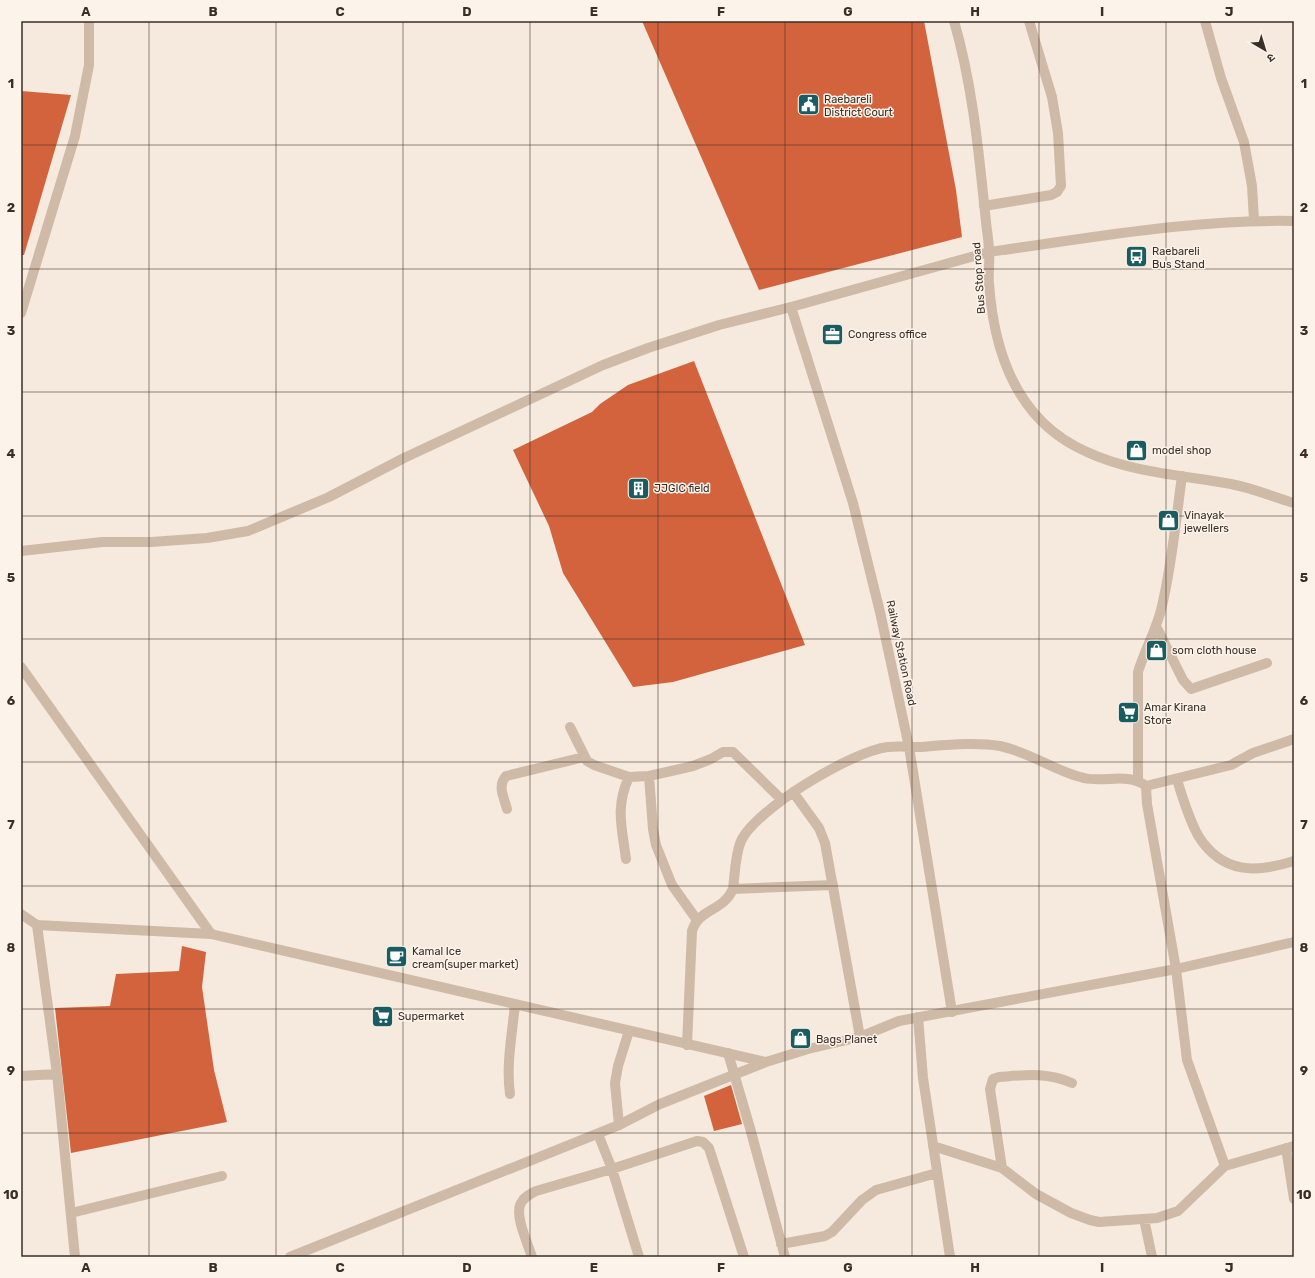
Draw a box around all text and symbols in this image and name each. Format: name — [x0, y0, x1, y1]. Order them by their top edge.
text: A — [81, 4, 91, 19]
text: B — [208, 4, 218, 19]
text: C — [335, 4, 345, 19]
text: D — [462, 4, 472, 19]
text: E — [590, 4, 598, 19]
text: F — [717, 4, 725, 19]
text: G — [843, 4, 853, 19]
text: H — [970, 4, 980, 19]
text: I — [1100, 4, 1104, 19]
text: J — [1225, 4, 1233, 19]
north arrow — [1245, 30, 1285, 70]
text: उ — [1264, 50, 1277, 65]
text: 1 — [8, 76, 14, 91]
text: 1 — [1301, 76, 1307, 91]
public building icon: Raebareli District Court — [796, 92, 822, 118]
place label: Raebareli District Court — [824, 93, 893, 119]
text: 2 — [7, 200, 15, 215]
text: 2 — [1300, 200, 1308, 215]
street label: Bus Stop road — [970, 242, 988, 314]
bus stop icon: Raebareli Bus Stand — [1124, 244, 1150, 270]
place label: Raebareli Bus Stand — [1152, 245, 1205, 271]
office icon: Congress office — [820, 321, 846, 347]
text: 3 — [7, 323, 16, 338]
text: 3 — [1300, 323, 1309, 338]
place label: Congress office — [848, 328, 927, 341]
shop icon: model shop — [1123, 437, 1149, 463]
place label: model shop — [1152, 444, 1211, 457]
text: 4 — [7, 446, 16, 461]
text: 4 — [1300, 446, 1309, 461]
building icon: JJGIC field — [625, 475, 651, 501]
place label: JJGIC field — [654, 482, 710, 495]
shop icon: Vinayak jewellers — [1155, 508, 1181, 534]
place label: Vinayak jewellers — [1183, 509, 1229, 535]
text: 5 — [7, 570, 15, 585]
text: 5 — [1300, 570, 1308, 585]
street label: Railway Station Road — [883, 599, 919, 707]
shop icon: som cloth house — [1143, 637, 1169, 663]
place label: som cloth house — [1172, 644, 1257, 657]
text: 6 — [7, 693, 16, 708]
text: 6 — [1300, 693, 1309, 708]
supermarket icon: Amar Kirana Store — [1116, 700, 1142, 726]
place label: Amar Kirana Store — [1144, 701, 1206, 727]
text: 7 — [7, 817, 15, 832]
text: 7 — [1300, 817, 1308, 832]
text: 8 — [7, 940, 16, 955]
text: 8 — [1300, 940, 1309, 955]
cafe icon: Kamal Ice cream(super market) — [383, 944, 409, 970]
place label: Kamal Ice cream(super market) — [412, 945, 519, 971]
supermarket icon: Supermarket — [369, 1003, 395, 1029]
place label: Supermarket — [398, 1010, 465, 1023]
shop icon: Bags Planet — [787, 1026, 813, 1052]
place label: Bags Planet — [816, 1033, 878, 1046]
text: 9 — [7, 1063, 15, 1078]
text: 9 — [1300, 1063, 1308, 1078]
text: 10 — [3, 1187, 19, 1202]
text: 10 — [1296, 1187, 1312, 1202]
text: A — [81, 1260, 91, 1275]
text: B — [208, 1260, 218, 1275]
text: C — [335, 1260, 345, 1275]
text: D — [462, 1260, 472, 1275]
text: E — [590, 1260, 598, 1275]
text: F — [717, 1260, 725, 1275]
text: G — [843, 1260, 853, 1275]
text: H — [970, 1260, 980, 1275]
text: I — [1100, 1260, 1104, 1275]
text: J — [1225, 1260, 1233, 1275]

